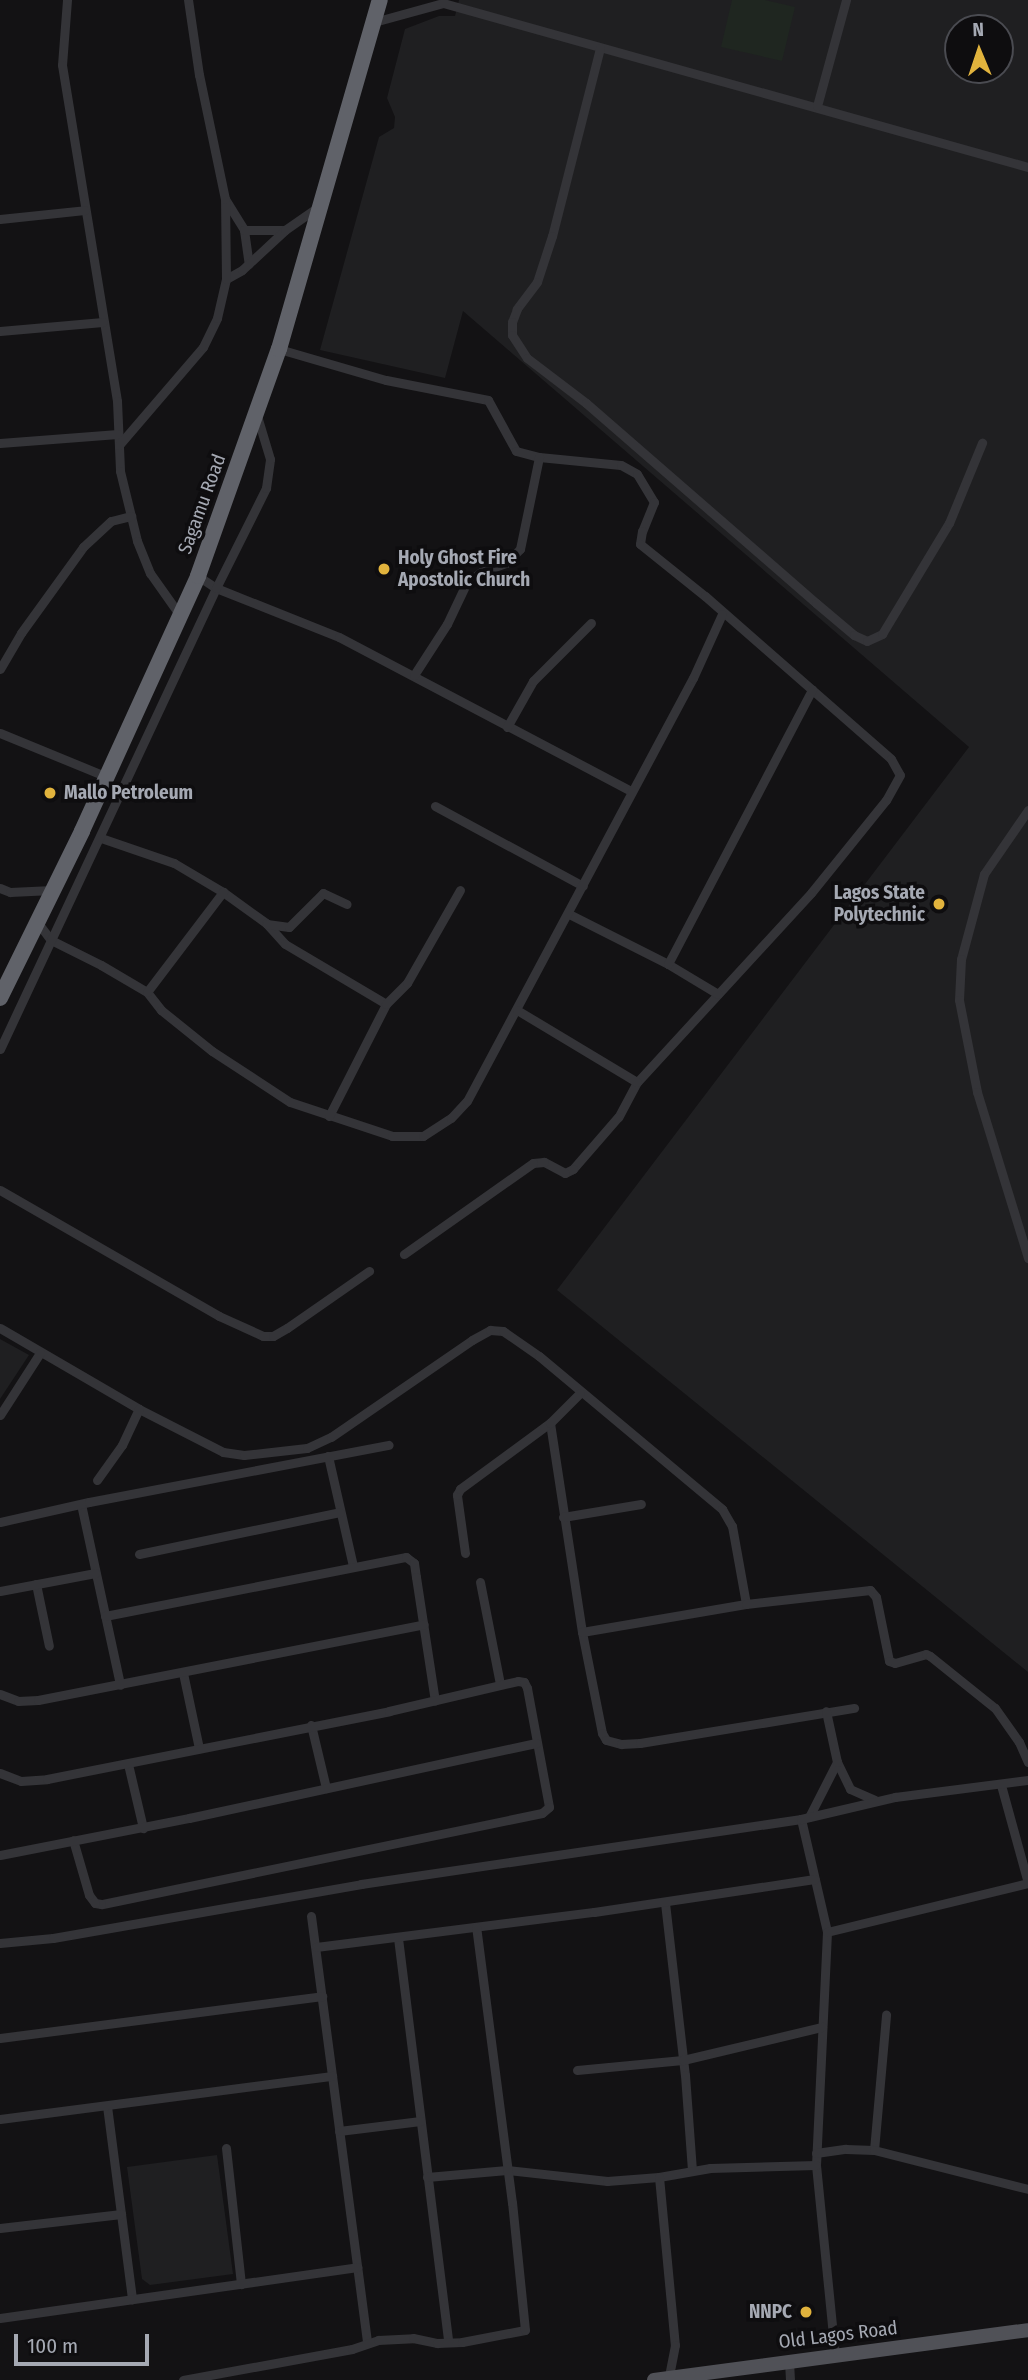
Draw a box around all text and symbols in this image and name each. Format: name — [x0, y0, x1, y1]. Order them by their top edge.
north arrow — [944, 14, 1014, 84]
text: N — [972, 18, 984, 41]
street label: Sagamu Road — [173, 451, 231, 557]
place label: Holy Ghost Fire Apostolic Church — [398, 547, 530, 591]
marker: Holy Ghost Fire Apostolic Church — [376, 561, 392, 577]
place label: Mallo Petroleum — [64, 782, 193, 804]
marker: Mallo Petroleum — [42, 785, 58, 801]
place label: Lagos State Polytechnic — [834, 882, 925, 926]
marker: Lagos State Polytechnic — [931, 896, 947, 912]
place label: NNPC — [749, 2301, 792, 2323]
marker: NNPC — [798, 2304, 814, 2320]
street label: Old Lagos Road — [777, 2316, 899, 2354]
scale bar — [18, 2320, 152, 2364]
text: 100 m — [27, 2333, 78, 2359]

